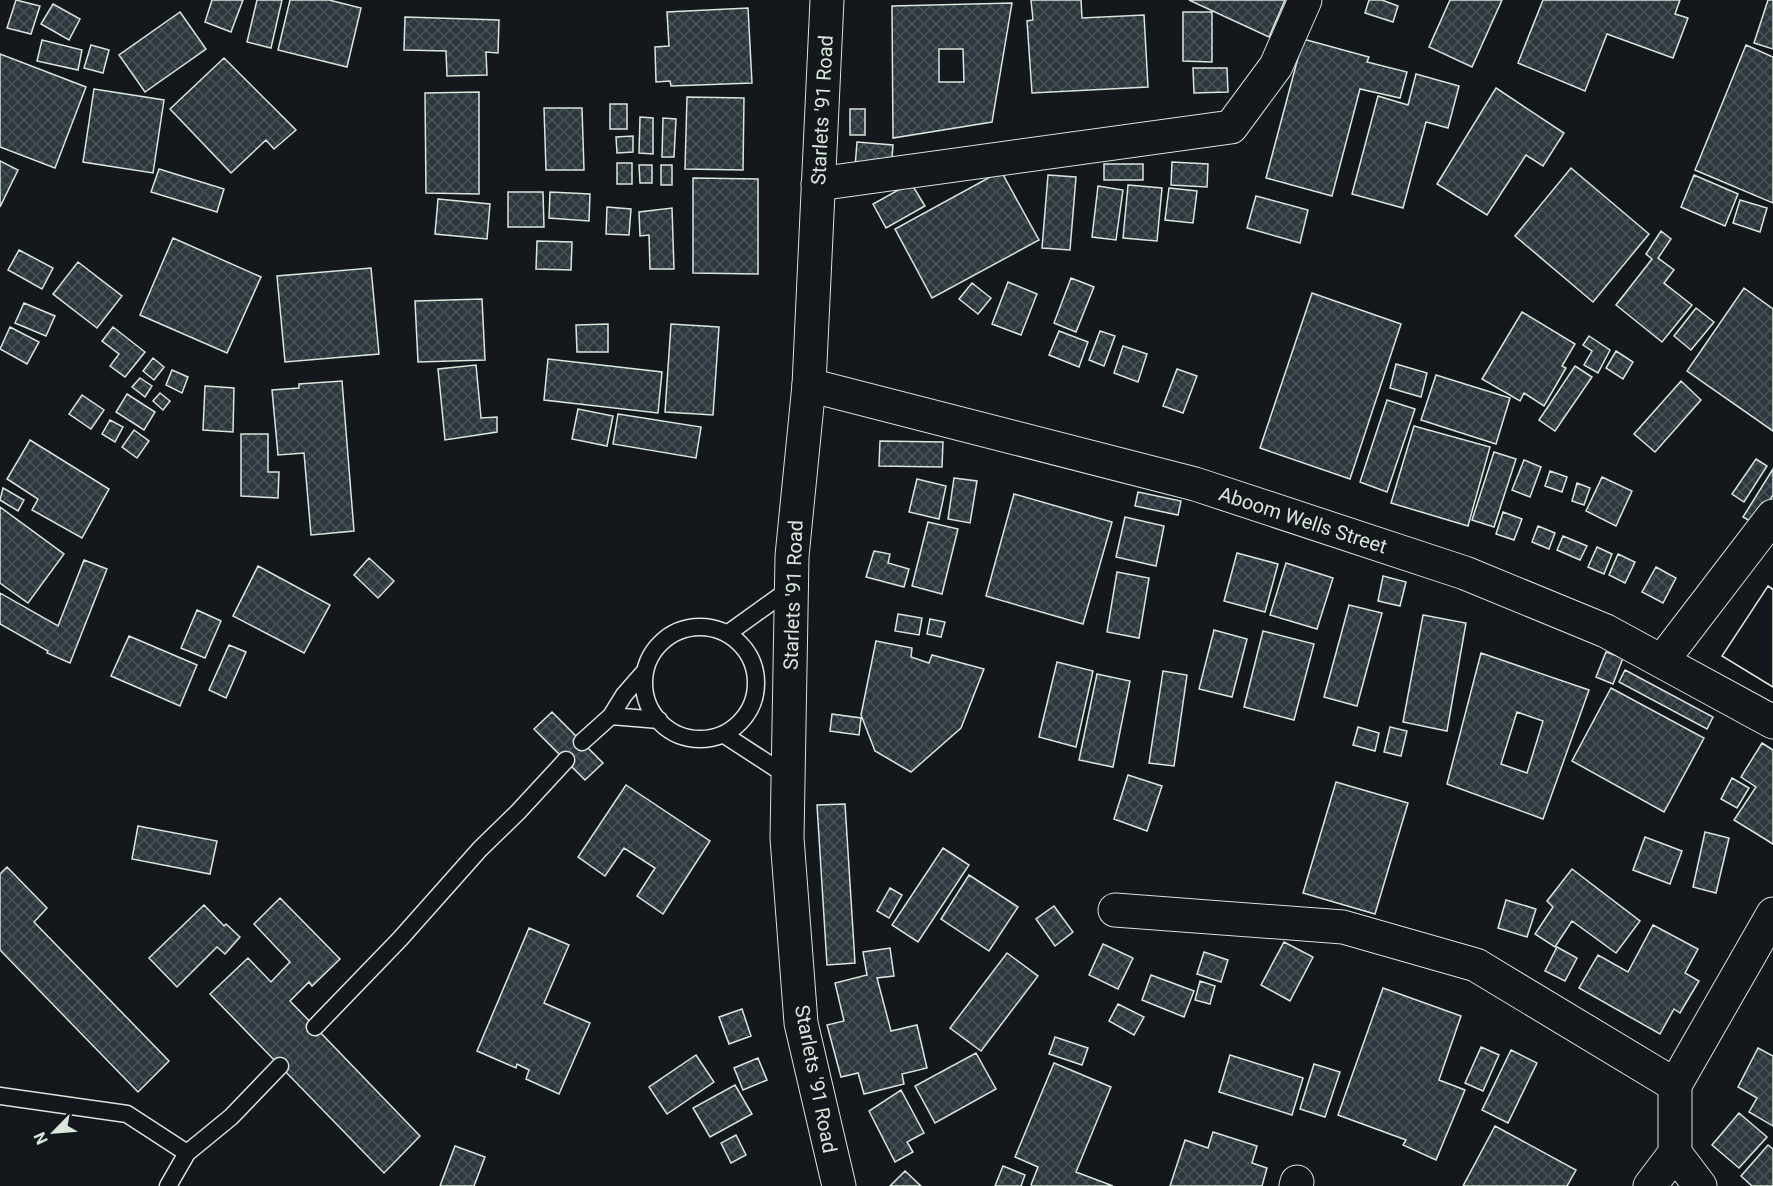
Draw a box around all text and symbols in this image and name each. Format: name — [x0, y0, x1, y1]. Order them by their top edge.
street label: Starlets '91 Road — [806, 34, 838, 186]
street label: Aboom Wells Street — [1216, 481, 1390, 559]
street label: Starlets '91 Road — [778, 520, 808, 670]
street label: Starlets '91 Road — [790, 1003, 842, 1155]
north arrow — [24, 1102, 84, 1162]
text: N — [30, 1129, 52, 1147]

